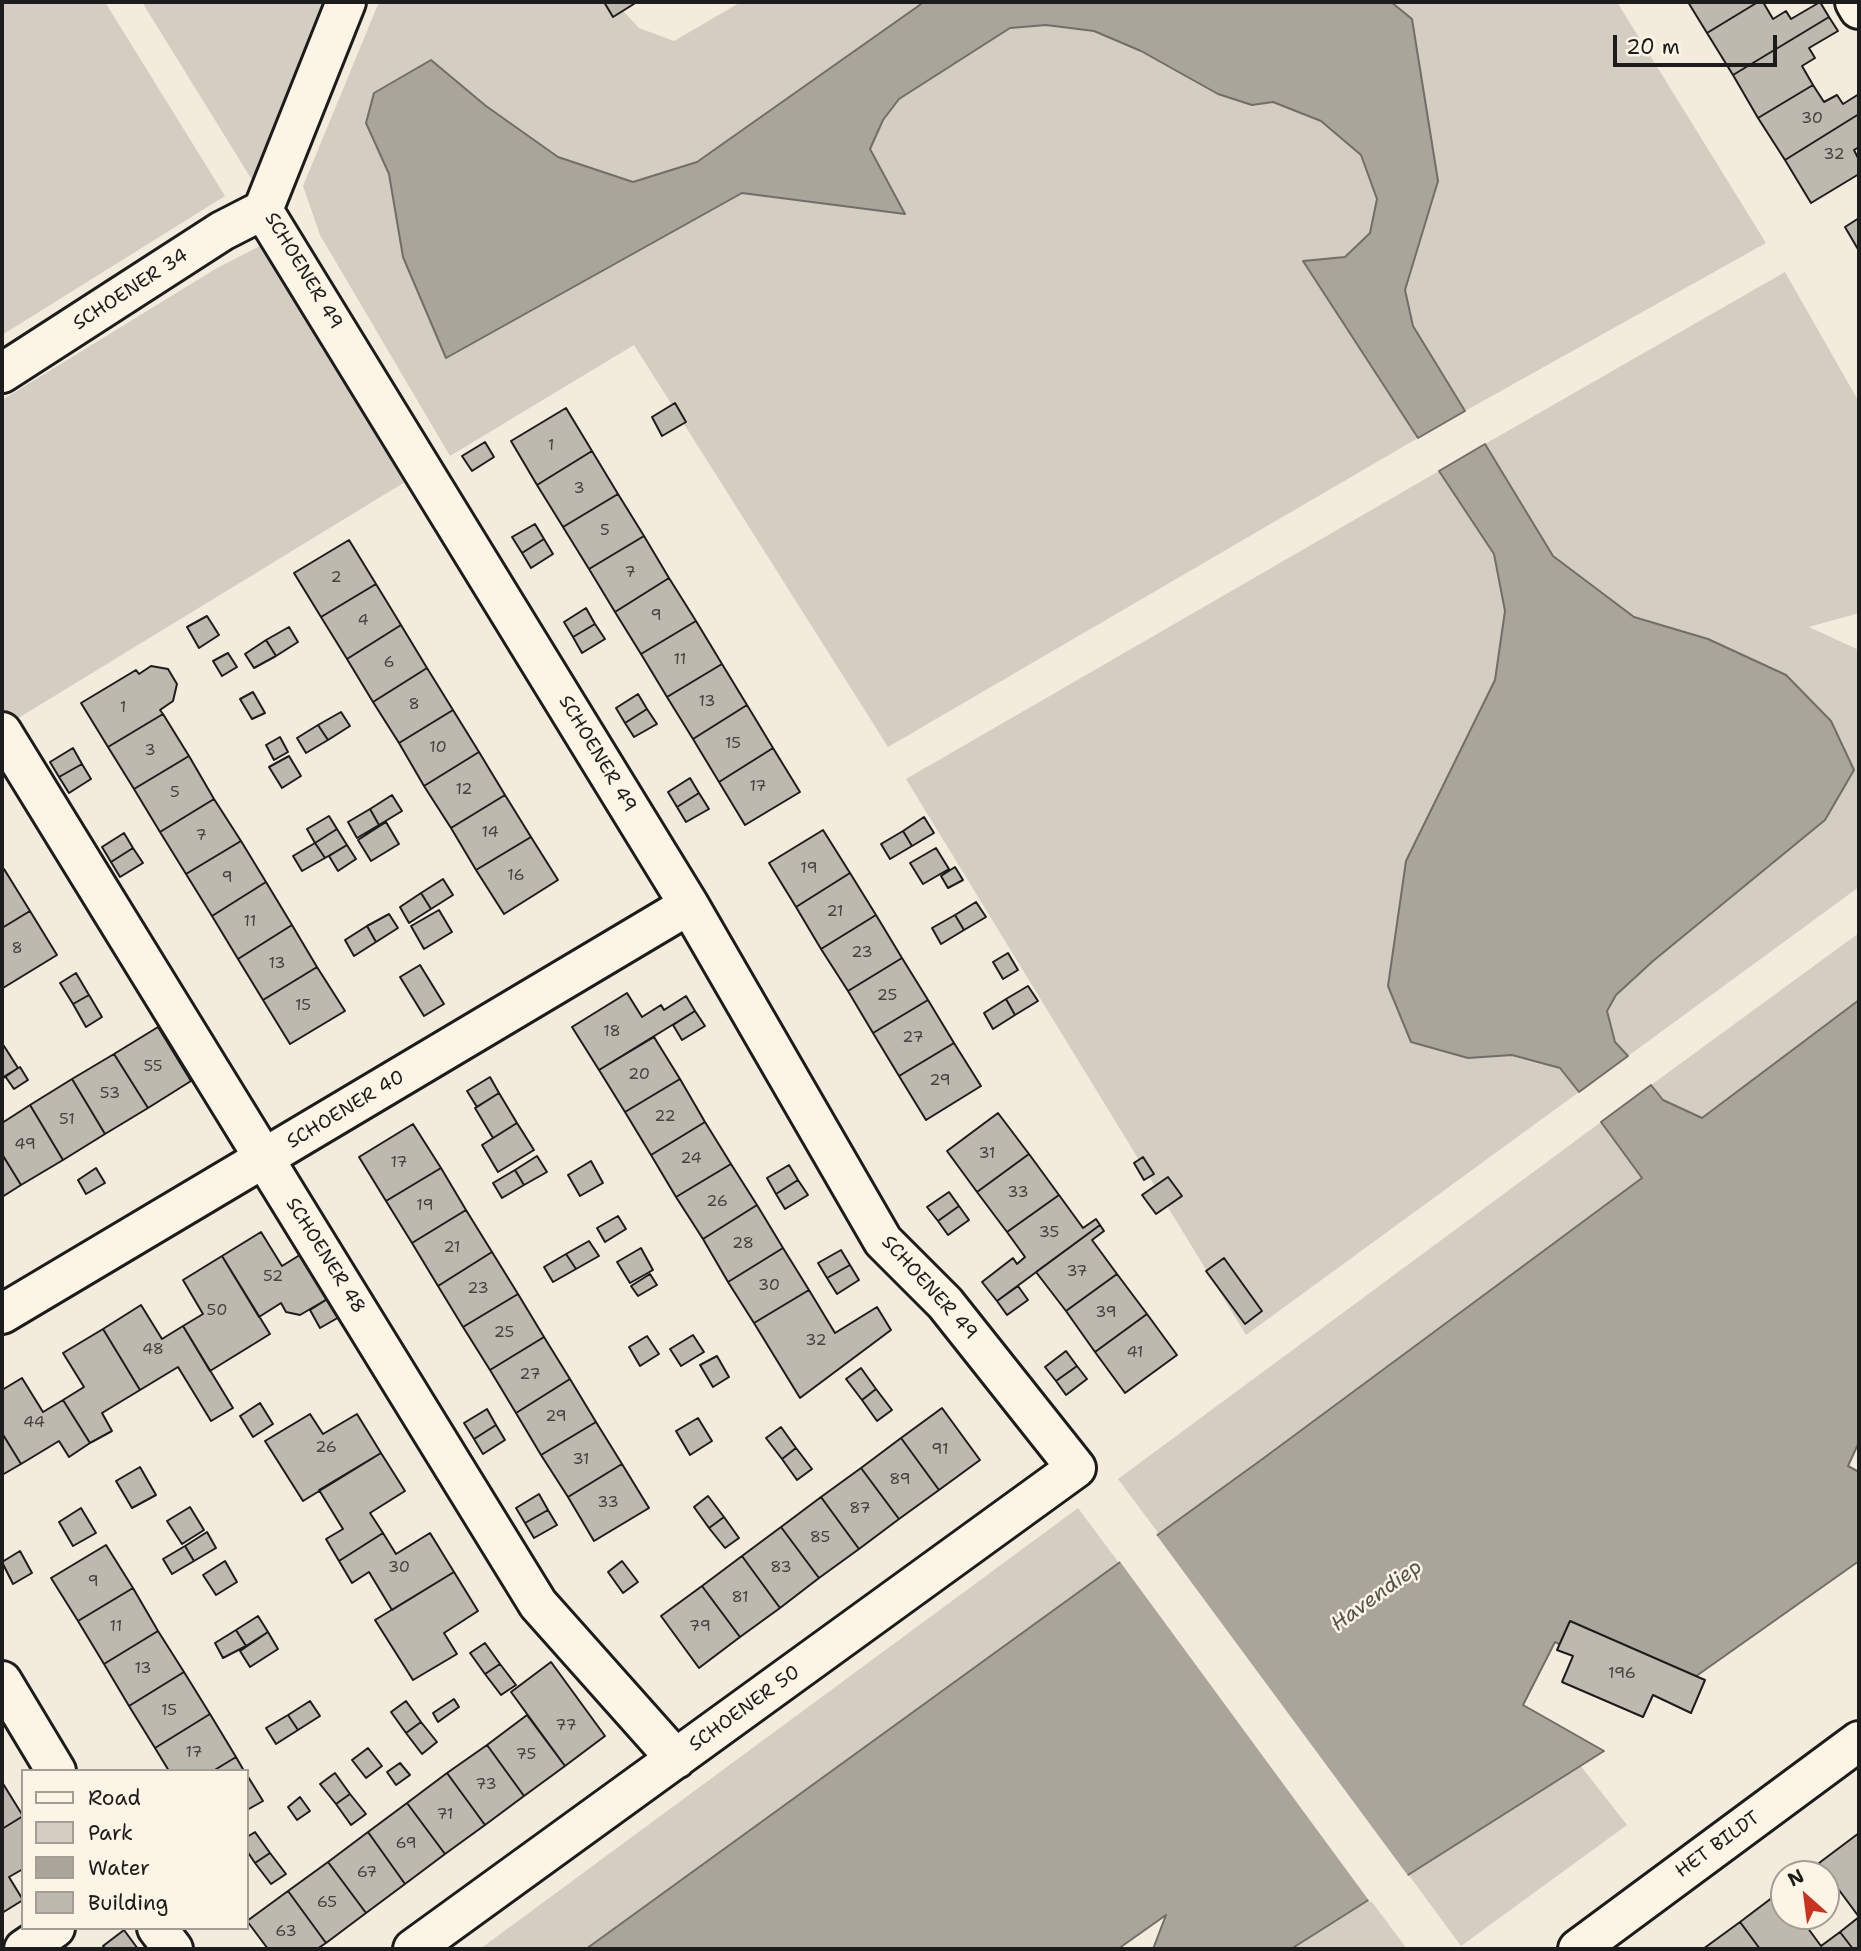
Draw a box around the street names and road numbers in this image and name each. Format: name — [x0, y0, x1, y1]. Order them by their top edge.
street label: SCHOENER 49 — [259, 208, 347, 334]
street label: SCHOENER 34 — [69, 244, 193, 336]
street label: SCHOENER 49 — [553, 691, 641, 817]
street label: SCHOENER 40 — [283, 1066, 409, 1154]
street label: SCHOENER 48 — [280, 1194, 370, 1318]
street label: SCHOENER 49 — [876, 1231, 982, 1345]
street label: SCHOENER 50 — [685, 1661, 805, 1757]
street label: HET BILDT — [1671, 1807, 1765, 1883]

